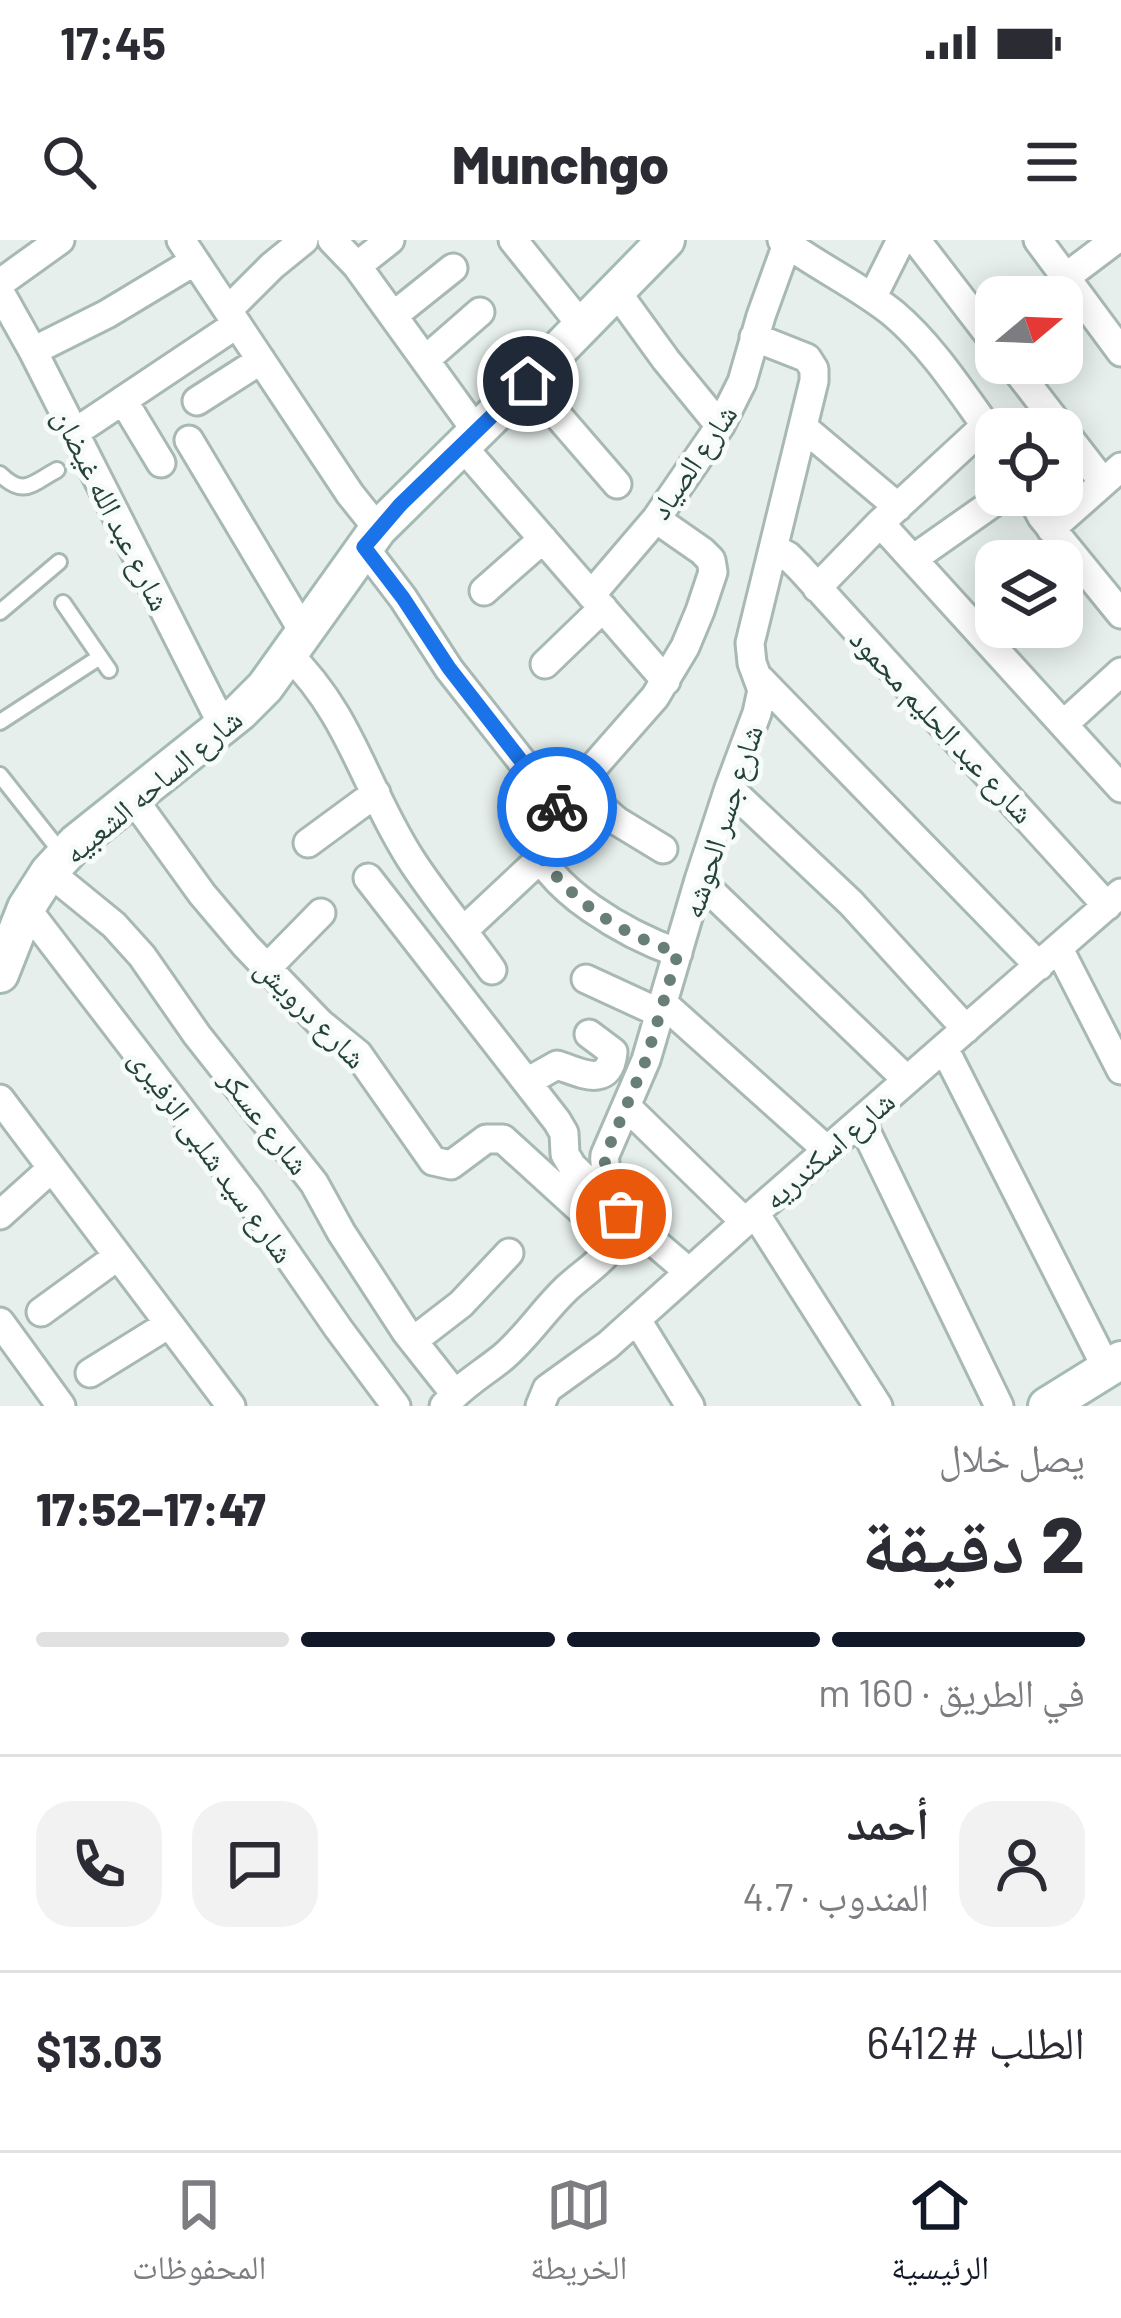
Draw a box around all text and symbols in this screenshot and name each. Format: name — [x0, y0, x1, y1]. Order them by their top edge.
text: 17:45 — [60, 15, 166, 69]
icon: search — [36, 129, 102, 195]
icon: menu — [1019, 129, 1085, 195]
text: Munchgo — [452, 130, 669, 195]
north arrow — [975, 276, 1083, 384]
map controls — [975, 276, 1083, 648]
pin — [477, 330, 579, 432]
icon: home — [495, 348, 561, 414]
street label: شارع الصياد — [641, 397, 746, 527]
street label: شارع عبد الله غيضان — [44, 402, 179, 617]
button: locate — [975, 408, 1083, 516]
button: layers — [975, 540, 1083, 648]
street label: شارع عبد الحليم محمود — [841, 620, 1042, 833]
street label: شارع الساحه الشعبيه — [56, 700, 250, 872]
street label: شارع جسر الحوشه — [673, 720, 772, 923]
courier — [497, 747, 617, 867]
icon: bike — [524, 774, 590, 840]
street label: شارع درويش — [247, 949, 375, 1077]
street label: شارع سيد شلبى الزفيرى — [121, 1041, 303, 1271]
street label: شارع عسكر — [211, 1060, 318, 1183]
street label: شارع اسكندريه — [755, 1082, 903, 1218]
pin — [570, 1163, 672, 1265]
icon: bag — [588, 1181, 654, 1247]
text: يصل خلال — [939, 1433, 1085, 1480]
text: 17:47–17:52 — [36, 1481, 266, 1535]
text: 2 دقيقة — [861, 1495, 1085, 1589]
text: في الطريق · 160 m — [818, 1668, 1085, 1715]
text: أحمد — [847, 1795, 929, 1849]
button: phone — [36, 1801, 162, 1927]
button: chat — [192, 1801, 318, 1927]
button: person — [959, 1801, 1085, 1927]
text: المندوب · 4.7 — [743, 1872, 929, 1919]
text: الطلب #6412 — [866, 2014, 1085, 2068]
text: $13.03 — [36, 2023, 163, 2077]
tab: المحفوظات — [132, 2172, 266, 2300]
tab: الخريطة — [530, 2172, 627, 2300]
tab: الرئيسية — [891, 2172, 989, 2300]

